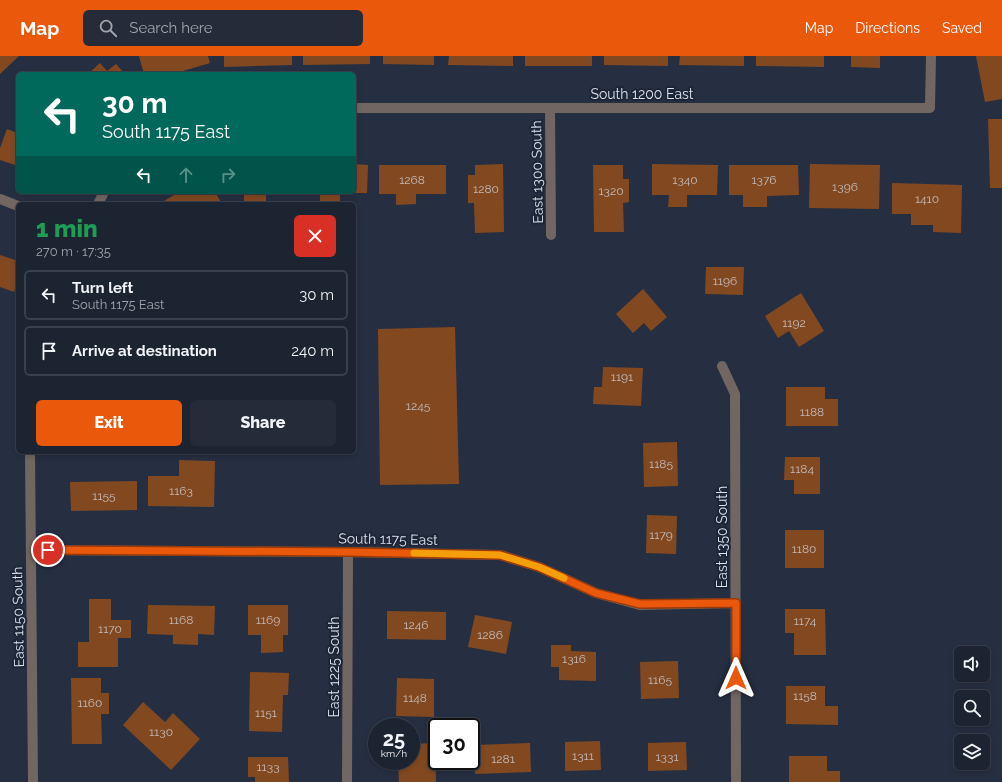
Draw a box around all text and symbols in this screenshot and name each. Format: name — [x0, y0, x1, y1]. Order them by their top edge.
search box — [83, 10, 363, 46]
text: Map — [20, 17, 59, 39]
icon: search — [97, 17, 119, 39]
text: Search here — [129, 19, 213, 37]
text: Map — [805, 20, 833, 36]
text: Directions — [855, 20, 920, 36]
text: Saved — [942, 20, 982, 36]
street label: South 1200 East — [590, 86, 694, 102]
text: 30 m — [102, 87, 168, 120]
icon: left — [36, 88, 88, 140]
street label: East 1300 South — [528, 120, 546, 224]
text: South 1175 East — [102, 121, 230, 142]
icon: left — [133, 164, 155, 186]
icon: ahead — [175, 164, 197, 186]
icon: right — [217, 164, 239, 186]
house number: 1268 — [399, 173, 425, 187]
house number: 1340 — [672, 173, 698, 187]
house number: 1376 — [751, 173, 777, 187]
house number: 1396 — [832, 180, 858, 194]
house number: 1280 — [473, 182, 499, 196]
house number: 1320 — [598, 184, 624, 198]
house number: 1410 — [915, 192, 939, 206]
text: 1 min — [36, 214, 98, 243]
button: close — [294, 215, 336, 257]
text: 270 m · 17:35 — [36, 244, 111, 259]
house number: 1196 — [713, 274, 737, 288]
text: Turn left — [72, 279, 133, 297]
icon: left — [38, 284, 60, 306]
text: 30 m — [299, 286, 334, 304]
text: South 1175 East — [72, 297, 164, 312]
house number: 1192 — [782, 316, 806, 330]
icon: arrive — [38, 340, 60, 362]
text: Arrive at destination — [72, 342, 217, 360]
text: 240 m — [291, 342, 334, 360]
house number: 1191 — [611, 370, 633, 384]
house number: 1245 — [406, 399, 431, 413]
button: Exit — [36, 400, 182, 446]
button: Share — [190, 400, 336, 446]
house number: 1188 — [800, 405, 824, 419]
house number: 1185 — [649, 457, 673, 471]
house number: 1184 — [790, 462, 814, 476]
house number: 1163 — [169, 484, 193, 498]
street label: East 1350 South — [714, 486, 730, 588]
house number: 1155 — [92, 489, 116, 503]
house number: 1179 — [649, 528, 673, 542]
street label: South 1175 East — [338, 530, 438, 548]
pin — [31, 533, 65, 567]
icon: arrive — [37, 539, 59, 561]
house number: 1180 — [792, 542, 816, 556]
street label: East 1150 South — [9, 566, 27, 668]
house number: 1168 — [169, 613, 193, 627]
house number: 1169 — [256, 613, 280, 627]
house number: 1174 — [794, 614, 817, 628]
street label: East 1225 South — [326, 617, 342, 717]
house number: 1246 — [403, 618, 429, 632]
house number: 1170 — [98, 622, 122, 636]
house number: 1286 — [477, 628, 503, 642]
map controls — [954, 646, 990, 770]
button: sound — [954, 646, 990, 682]
house number: 1316 — [562, 652, 586, 666]
position arrow — [715, 657, 757, 699]
house number: 1165 — [648, 673, 672, 687]
house number: 1158 — [793, 689, 817, 703]
button: search — [954, 690, 990, 726]
house number: 1148 — [403, 691, 427, 705]
house number: 1160 — [78, 696, 102, 710]
house number: 1151 — [255, 706, 277, 720]
speed limit sign: 30 — [428, 718, 480, 770]
house number: 1130 — [149, 725, 173, 739]
text: 25 — [383, 727, 405, 751]
button: layers — [954, 734, 990, 770]
text: km/h — [381, 748, 407, 759]
house number: 1311 — [572, 749, 594, 763]
house number: 1331 — [655, 750, 679, 764]
house number: 1281 — [491, 752, 515, 766]
house number: 1133 — [256, 760, 280, 774]

